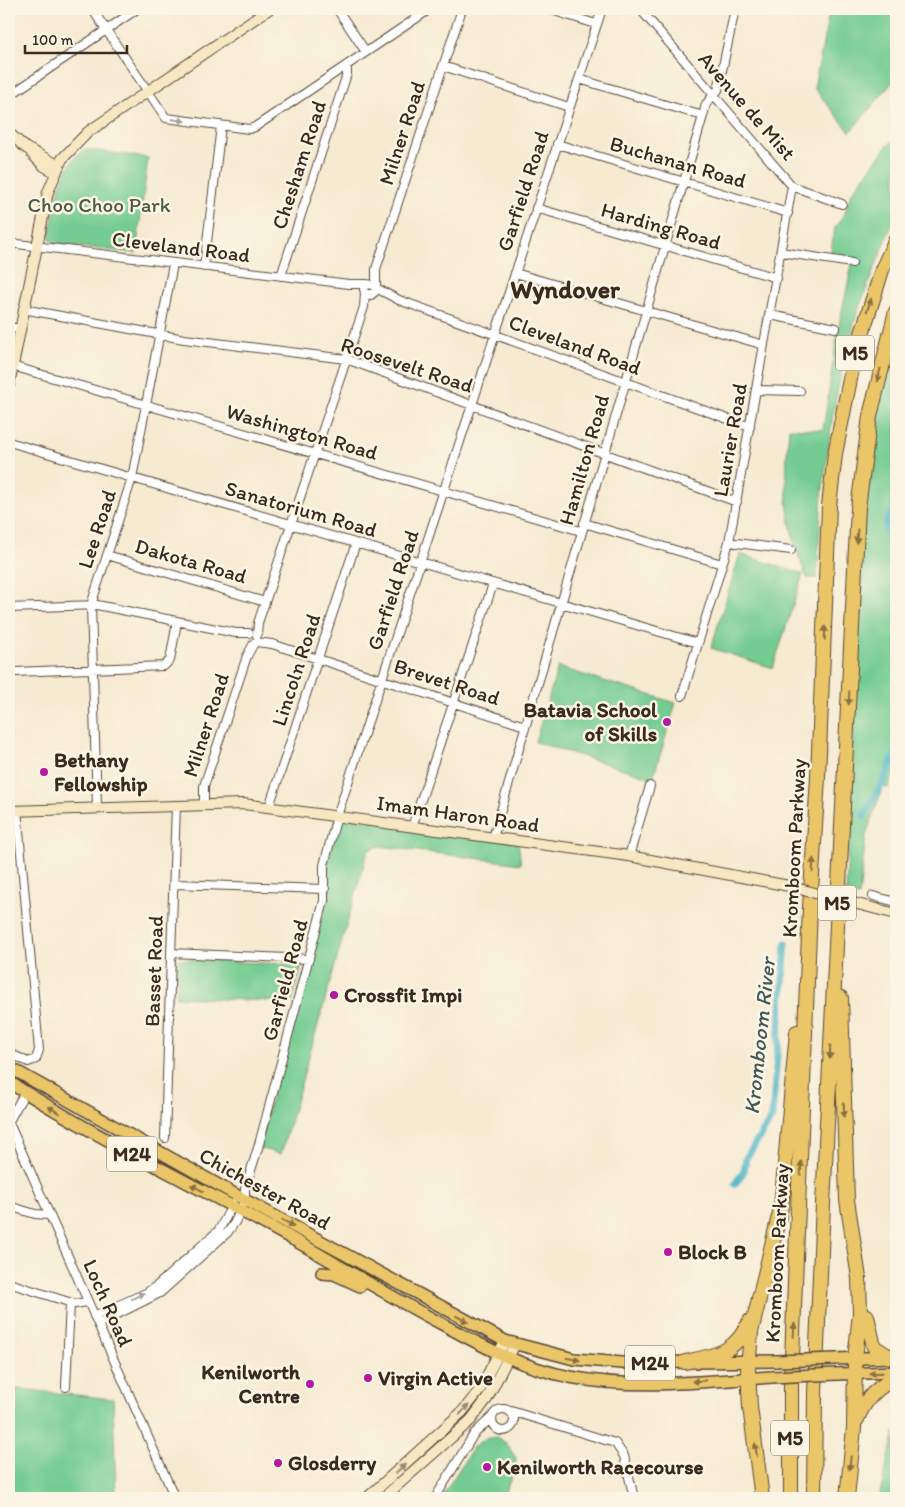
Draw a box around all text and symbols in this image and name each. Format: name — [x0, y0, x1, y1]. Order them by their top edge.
scale bar — [25, 22, 128, 54]
text: 100 m — [32, 31, 74, 49]
street label: Avenue de Mist — [693, 46, 801, 165]
street label: Milner Road — [373, 77, 430, 188]
street label: Chesham Road — [266, 97, 331, 232]
one-way arrow — [170, 117, 186, 125]
street label: Garfield Road — [491, 127, 554, 254]
street label: Buchanan Road — [607, 130, 749, 193]
park label: Choo Choo Park — [27, 192, 171, 217]
street label: Harding Road — [598, 197, 724, 255]
street label: Cleveland Road — [111, 226, 252, 267]
district label: Wyndover — [510, 273, 621, 305]
one-way arrow — [866, 298, 874, 313]
street label: Cleveland Road — [506, 309, 645, 380]
street label: Roosevelt Road — [338, 331, 476, 398]
road number: M5 — [836, 336, 874, 370]
one-way arrow — [875, 368, 883, 383]
street label: Laurier Road — [707, 381, 752, 499]
street label: Hamilton Road — [553, 392, 614, 528]
street label: Washington Road — [223, 398, 381, 465]
street label: Sanatorium Road — [222, 475, 380, 542]
street label: Lee Road — [72, 486, 121, 571]
street label: Garfield Road — [361, 526, 424, 653]
one-way arrow — [852, 528, 860, 544]
street label: Dakota Road — [132, 533, 250, 589]
street label: Lincoln Road — [266, 611, 325, 729]
one-way arrow — [821, 625, 829, 641]
street label: Brevet Road — [391, 653, 504, 711]
street label: Milner Road — [177, 669, 234, 780]
one-way arrow — [845, 690, 853, 706]
place label: Batavia School of Skills — [523, 697, 658, 746]
marker: Batavia School of Skills — [661, 716, 673, 728]
place label: Bethany Fellowship — [54, 747, 148, 797]
street label: Kromboom Parkway — [776, 758, 811, 938]
marker: Bethany Fellowship — [38, 766, 50, 778]
street label: Imam Haron Road — [375, 790, 541, 837]
one-way arrow — [810, 857, 818, 873]
road number: M5 — [818, 886, 856, 920]
street label: Basset Road — [139, 914, 168, 1027]
street label: Garfield Road — [256, 916, 313, 1044]
water label: Kromboom River — [738, 954, 781, 1116]
place label: Crossfit Impi — [344, 982, 462, 1008]
marker: Crossfit Impi — [328, 989, 340, 1001]
one-way arrow — [826, 1045, 834, 1061]
one-way arrow — [841, 1103, 849, 1119]
one-way arrow — [48, 1106, 61, 1115]
road number: M24 — [107, 1136, 157, 1172]
street label: Chichester Road — [195, 1142, 336, 1235]
one-way arrow — [798, 1159, 806, 1175]
street label: Kromboom Parkway — [759, 1163, 794, 1343]
one-way arrow — [190, 1184, 204, 1192]
one-way arrow — [281, 1219, 296, 1227]
place label: Block B — [678, 1239, 747, 1264]
marker: Block B — [662, 1246, 674, 1258]
street label: Loch Road — [78, 1255, 139, 1351]
one-way arrow — [131, 1292, 146, 1300]
one-way arrow — [455, 1314, 469, 1323]
one-way arrow — [790, 1322, 798, 1338]
road number: M24 — [625, 1346, 675, 1380]
one-way arrow — [566, 1355, 582, 1363]
place label: Kenilworth Centre — [201, 1359, 301, 1408]
place label: Virgin Active — [378, 1365, 493, 1391]
one-way arrow — [868, 1369, 884, 1377]
marker: Virgin Active — [362, 1372, 374, 1384]
one-way arrow — [690, 1377, 706, 1385]
marker: Kenilworth Centre — [304, 1378, 316, 1390]
one-way arrow — [458, 1404, 470, 1416]
road number: M5 — [771, 1420, 809, 1456]
one-way arrow — [751, 1442, 759, 1458]
place label: Glosderry — [288, 1450, 377, 1476]
place label: Kenilworth Racecourse — [497, 1454, 704, 1479]
one-way arrow — [846, 1455, 854, 1471]
marker: Glosderry — [272, 1457, 284, 1469]
marker: Kenilworth Racecourse — [481, 1461, 493, 1473]
one-way arrow — [393, 1463, 405, 1475]

